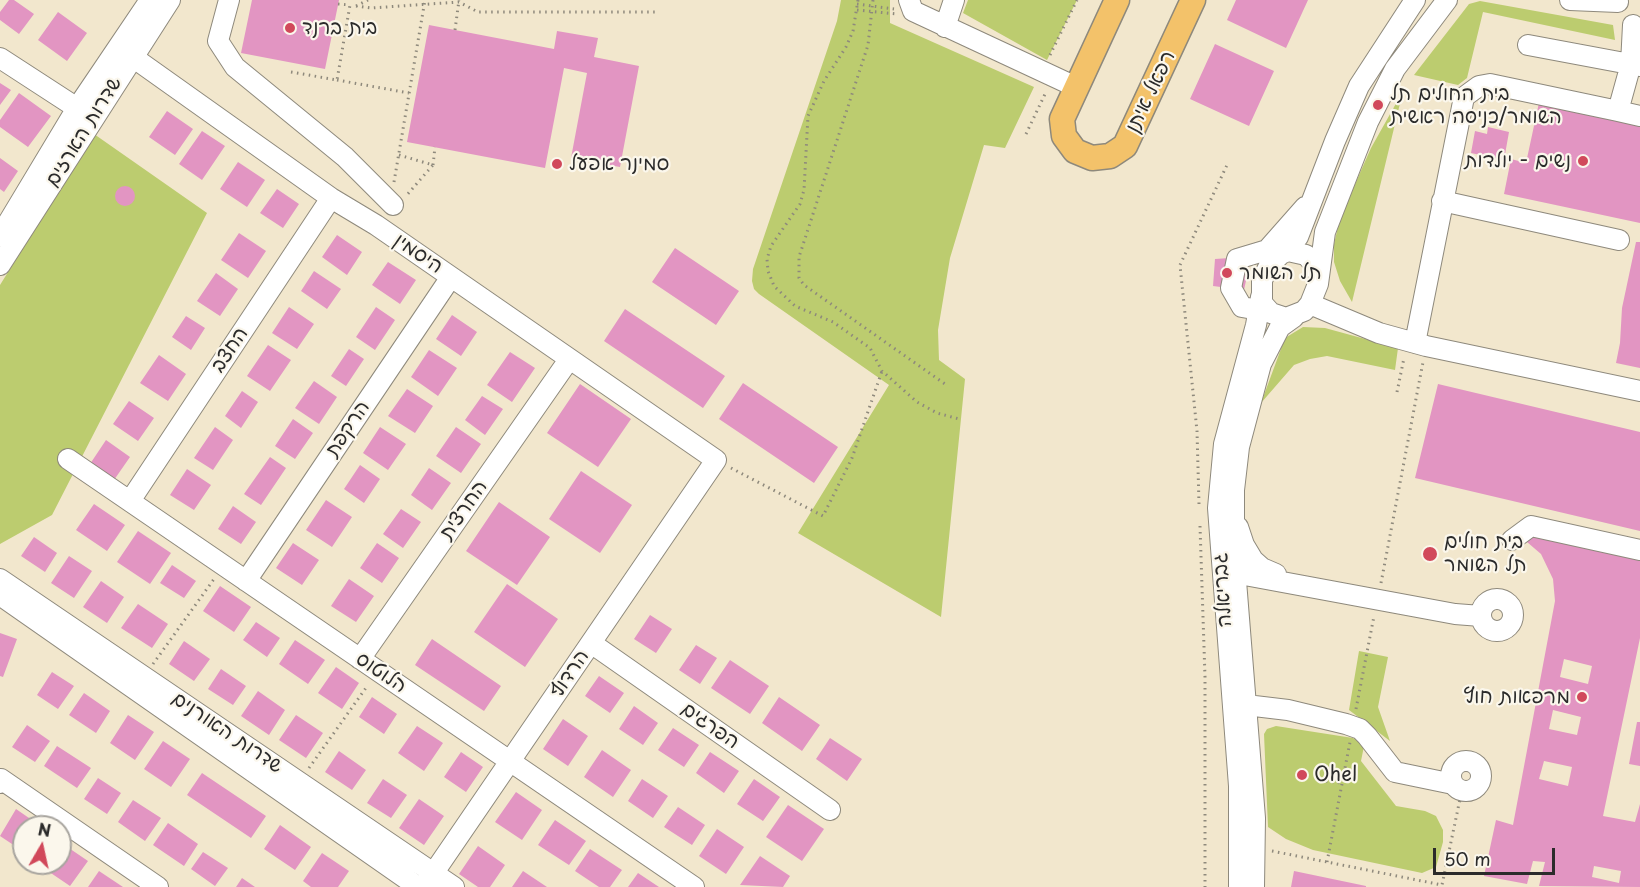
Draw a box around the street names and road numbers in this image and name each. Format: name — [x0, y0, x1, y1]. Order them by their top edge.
street label: רפאל איתן — [1121, 47, 1181, 137]
street label: שדרות הארזים — [41, 73, 127, 191]
street label: היסמין — [389, 229, 447, 279]
street label: החצב — [206, 323, 254, 377]
street label: הרקפת — [321, 396, 375, 462]
street label: החרצית — [435, 476, 493, 544]
street label: גבריאלה — [1208, 552, 1238, 628]
street label: הרדוף — [545, 645, 595, 703]
street label: הלוטוס — [351, 647, 411, 699]
street label: שדרות האורנים — [167, 687, 287, 779]
street label: הפרגים — [676, 697, 744, 755]

